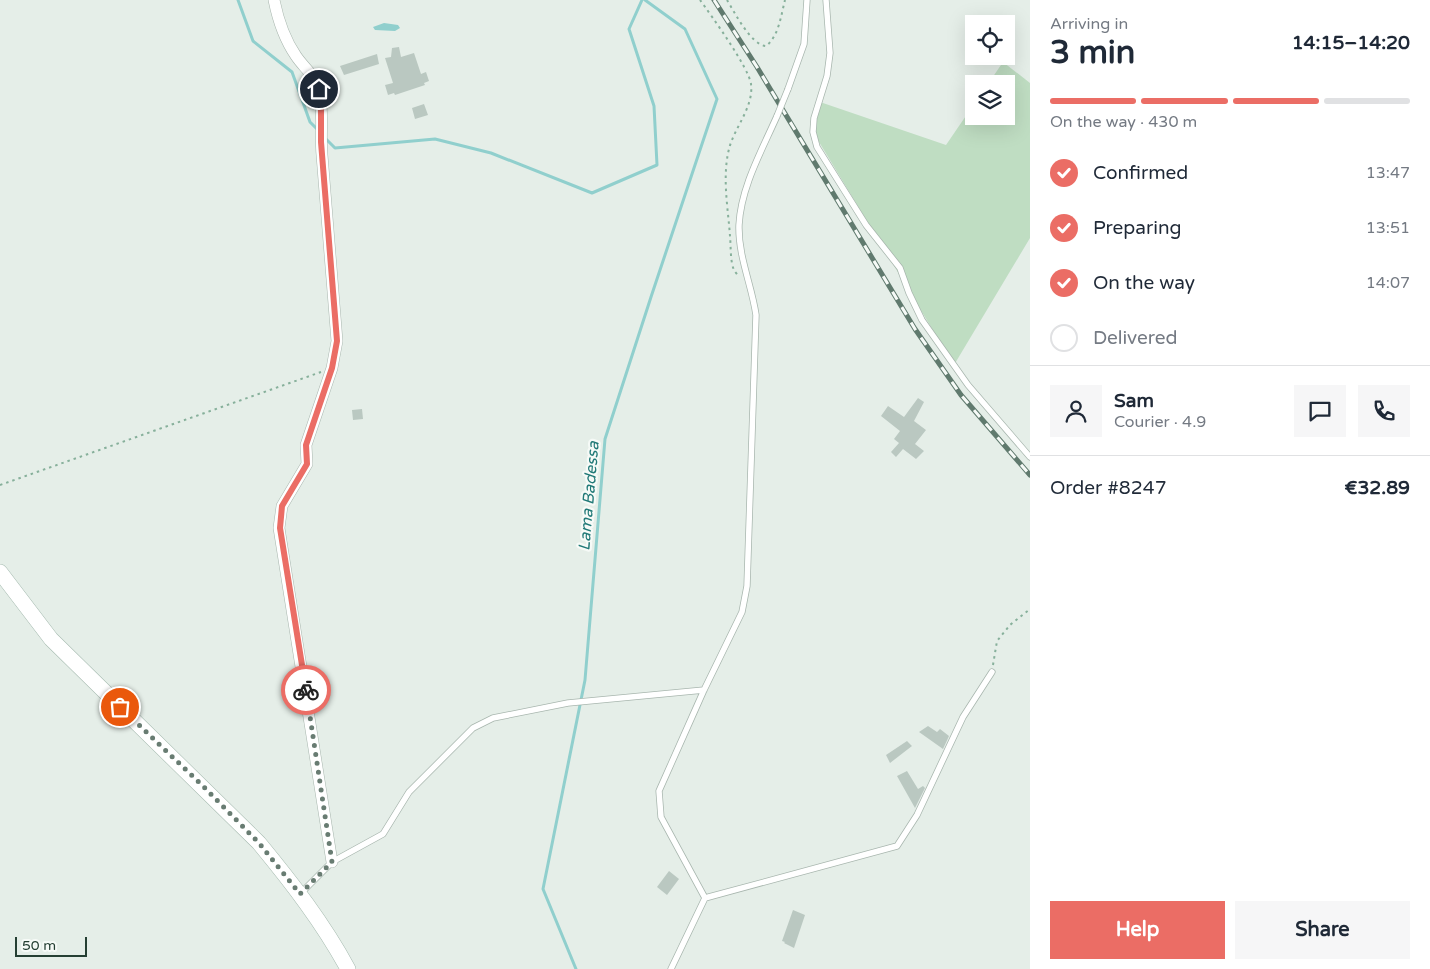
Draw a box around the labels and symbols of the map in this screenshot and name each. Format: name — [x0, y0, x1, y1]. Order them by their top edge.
pin — [298, 68, 340, 110]
water label: Lama Badessa — [574, 440, 604, 552]
courier — [281, 665, 331, 715]
pin — [99, 686, 141, 728]
scale bar — [15, 934, 88, 957]

